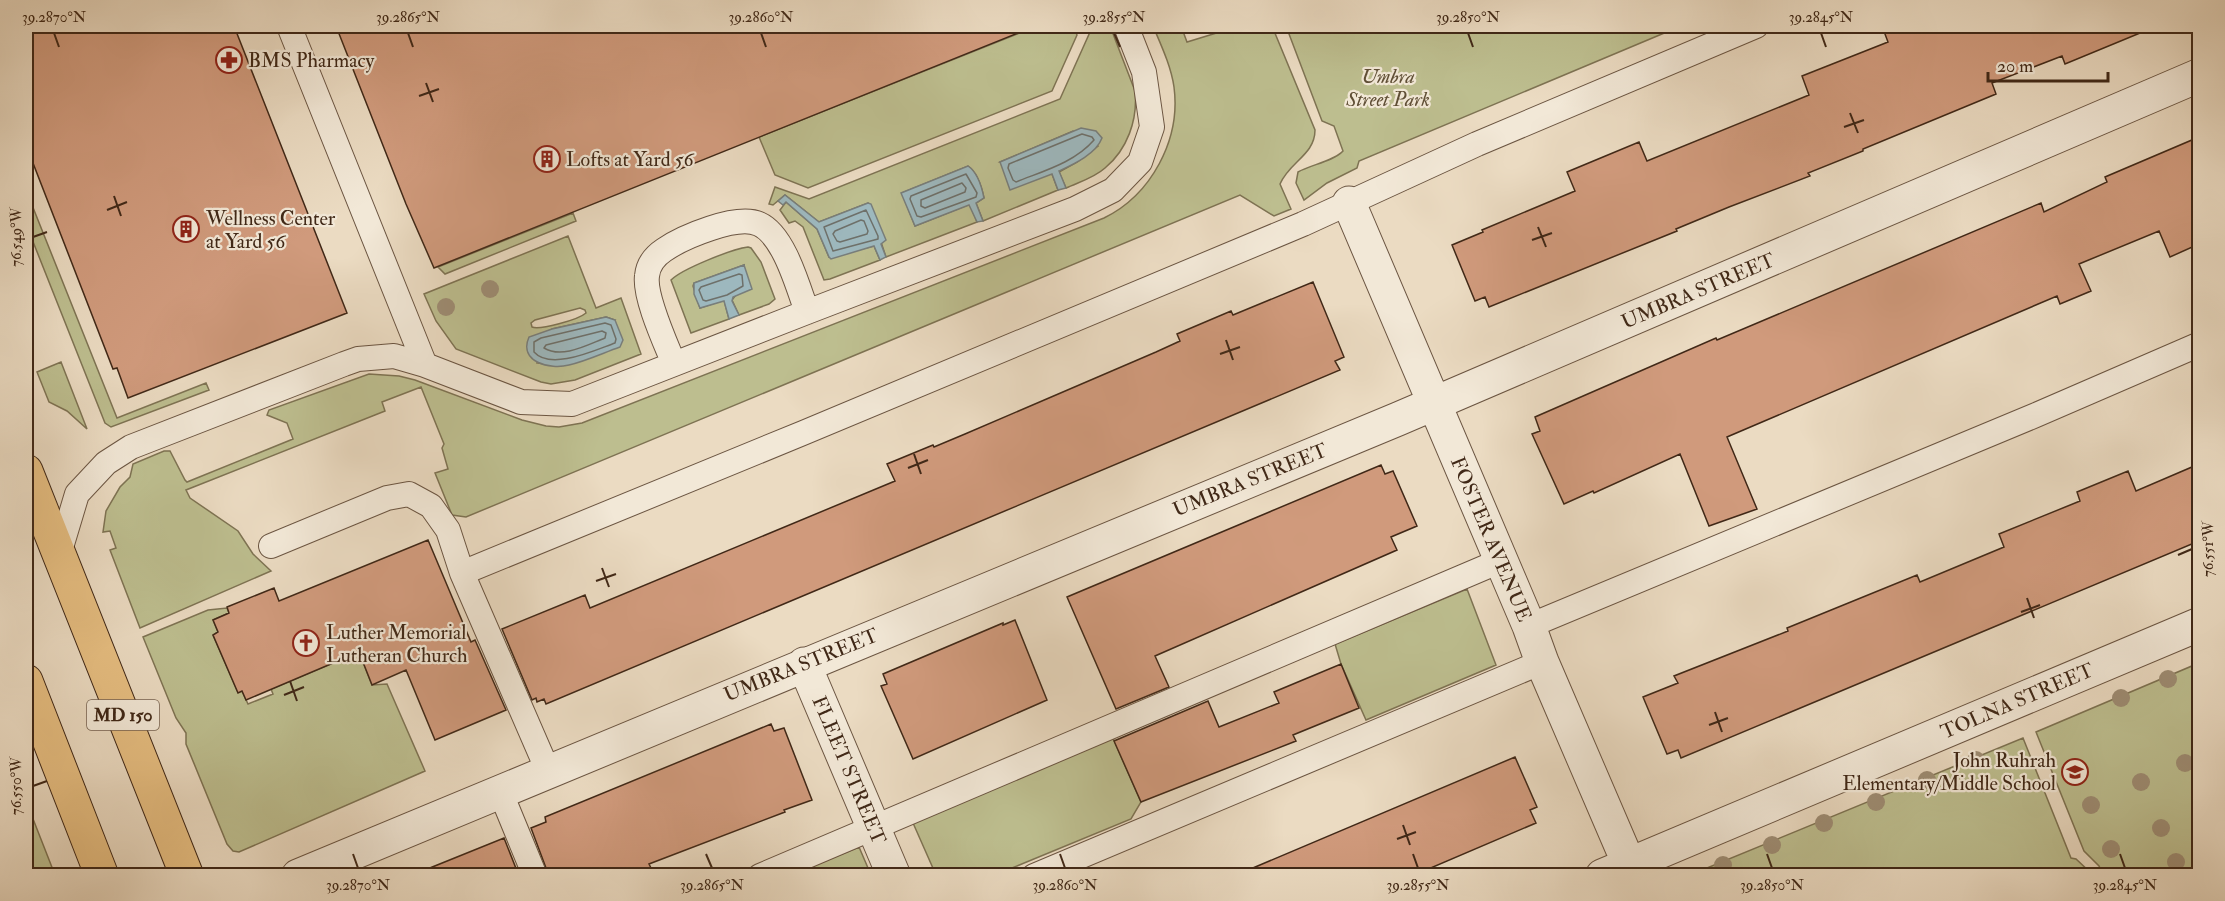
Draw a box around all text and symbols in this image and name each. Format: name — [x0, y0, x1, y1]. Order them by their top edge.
text: 39.2870°N — [22, 8, 87, 27]
text: 39.2865°N — [376, 8, 440, 27]
text: 39.2860°N — [729, 8, 794, 27]
text: 39.2855°N — [1083, 8, 1146, 27]
text: 39.2850°N — [1436, 8, 1500, 27]
text: 39.2845°N — [1789, 8, 1854, 27]
pharmacy icon: BMS Pharmacy — [214, 45, 244, 75]
scale bar — [1988, 45, 2108, 83]
place label: BMS Pharmacy — [248, 48, 375, 73]
text: 20 m — [1997, 55, 2033, 78]
park label: Umbra Street Park — [1345, 64, 1430, 112]
building icon: Lofts at Yard 56 — [532, 144, 562, 174]
place label: Lofts at Yard 56 — [566, 147, 694, 172]
text: 76.549°W — [7, 206, 26, 267]
place label: Wellness Center at Yard 56 — [205, 206, 336, 254]
building icon: Wellness Center at Yard 56 — [171, 214, 201, 244]
street label: UMBRA STREET — [1618, 247, 1779, 335]
street label: UMBRA STREET — [1169, 438, 1331, 522]
street label: FOSTER AVENUE — [1445, 453, 1537, 625]
text: 76.551°W — [2199, 520, 2218, 577]
place label: Luther Memorial Lutheran Church — [326, 620, 468, 668]
street label: UMBRA STREET — [720, 623, 882, 707]
church icon: Luther Memorial Lutheran Church — [291, 628, 321, 658]
street label: TOLNA STREET — [1937, 657, 2097, 745]
street label: FLEET STREET — [806, 692, 892, 848]
road number: MD 150 — [87, 700, 159, 730]
place label: John Ruhrah Elementary/Middle School — [1842, 748, 2057, 796]
text: 76.550°W — [7, 756, 26, 815]
school or university icon: John Ruhrah Elementary/Middle School — [2060, 757, 2090, 787]
text: 39.2870°N — [326, 876, 391, 895]
text: 39.2865°N — [680, 876, 744, 895]
text: 39.2860°N — [1033, 876, 1098, 895]
text: 39.2855°N — [1387, 876, 1450, 895]
text: 39.2850°N — [1740, 876, 1804, 895]
text: 39.2845°N — [2093, 876, 2158, 895]

